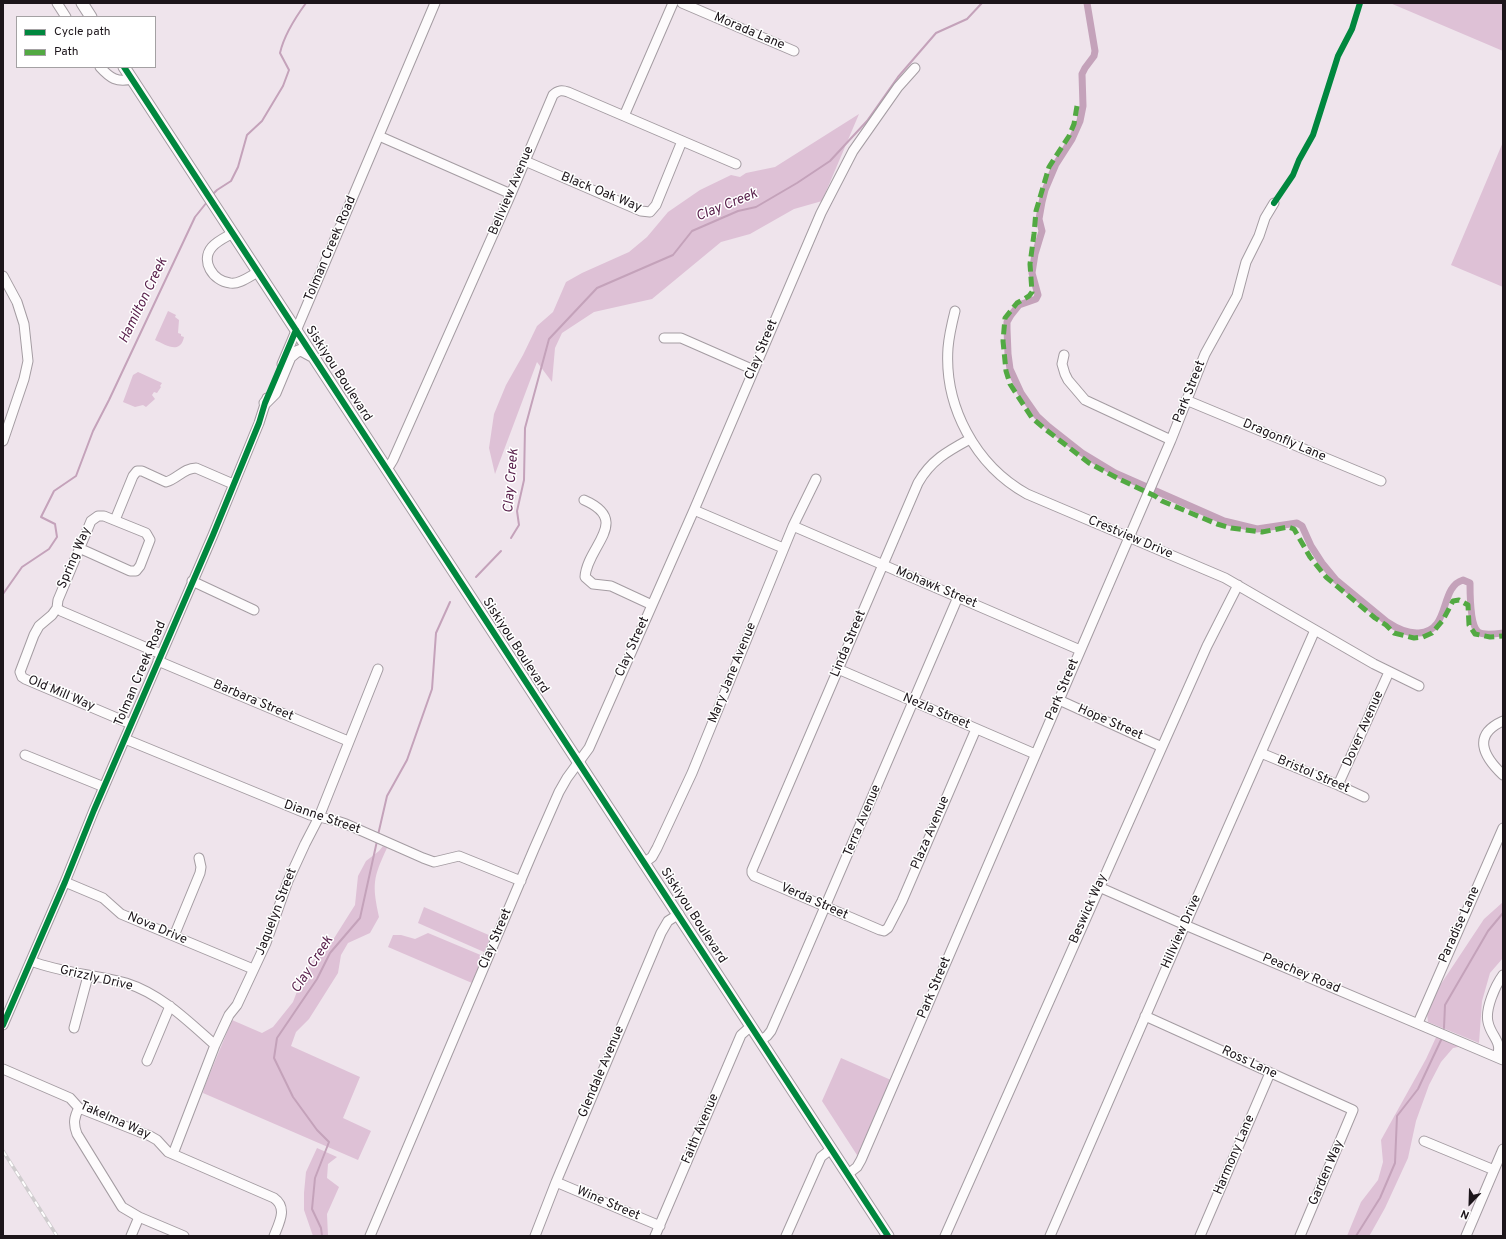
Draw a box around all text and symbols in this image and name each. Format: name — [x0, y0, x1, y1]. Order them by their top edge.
street label: Morada Lane — [711, 10, 787, 54]
legend — [16, 16, 156, 68]
text: Cycle path — [54, 24, 111, 40]
text: Path — [54, 44, 79, 60]
street label: Bellview Avenue — [486, 144, 538, 238]
street label: Black Oak Way — [558, 170, 644, 216]
water label: Clay Creek — [694, 186, 760, 226]
street label: Tolman Creek Road — [302, 194, 360, 304]
water label: Hamilton Creek — [116, 256, 172, 346]
street label: Clay Street — [742, 317, 782, 383]
street label: Siskiyou Boulevard — [301, 323, 375, 425]
street label: Park Street — [1170, 359, 1210, 425]
street label: Dragonfly Lane — [1240, 416, 1328, 466]
water label: Clay Creek — [501, 448, 523, 514]
street label: Crestview Drive — [1085, 513, 1175, 563]
street label: Spring Way — [55, 525, 95, 591]
street label: Mohawk Street — [893, 564, 979, 612]
street label: Siskiyou Boulevard — [478, 595, 552, 697]
street label: Linda Street — [828, 608, 870, 680]
street label: Clay Street — [613, 614, 653, 680]
street label: Tolman Creek Road — [112, 619, 170, 729]
street label: Mary Jane Avenue — [706, 620, 760, 726]
street label: Park Street — [1043, 657, 1083, 723]
street label: Old Mill Way — [25, 673, 97, 715]
street label: Barbara Street — [211, 677, 295, 725]
street label: Dover Avenue — [1340, 689, 1388, 769]
street label: Nezla Street — [900, 691, 972, 733]
street label: Hope Street — [1075, 702, 1145, 744]
street label: Bristol Street — [1274, 753, 1352, 797]
street label: Terra Avenue — [841, 783, 885, 859]
street label: Plaza Avenue — [909, 794, 953, 872]
street label: Dianne Street — [282, 798, 362, 838]
street label: Siskiyou Boulevard — [656, 865, 730, 967]
street label: Jaquelyn Street — [253, 866, 301, 958]
street label: Beswick Way — [1067, 872, 1111, 946]
street label: Verda Street — [778, 880, 850, 924]
street label: Paradise Lane — [1436, 884, 1484, 966]
street label: Hillview Drive — [1159, 893, 1205, 971]
street label: Clay Street — [476, 906, 516, 972]
street label: Nova Drive — [125, 909, 189, 949]
water label: Clay Creek — [288, 933, 338, 997]
street label: Peachey Road — [1260, 951, 1342, 997]
street label: Park Street — [915, 955, 955, 1021]
street label: Grizzly Drive — [58, 963, 134, 995]
street label: Glendale Avenue — [576, 1024, 628, 1120]
street label: Ross Lane — [1219, 1043, 1279, 1083]
street label: Faith Avenue — [679, 1091, 723, 1167]
street label: Takelma Way — [77, 1098, 153, 1144]
street label: Harmony Lane — [1211, 1113, 1259, 1197]
street label: Garden Way — [1306, 1138, 1348, 1208]
north arrow — [1450, 1183, 1490, 1223]
street label: Wine Street — [574, 1184, 642, 1224]
text: N — [1459, 1206, 1472, 1222]

